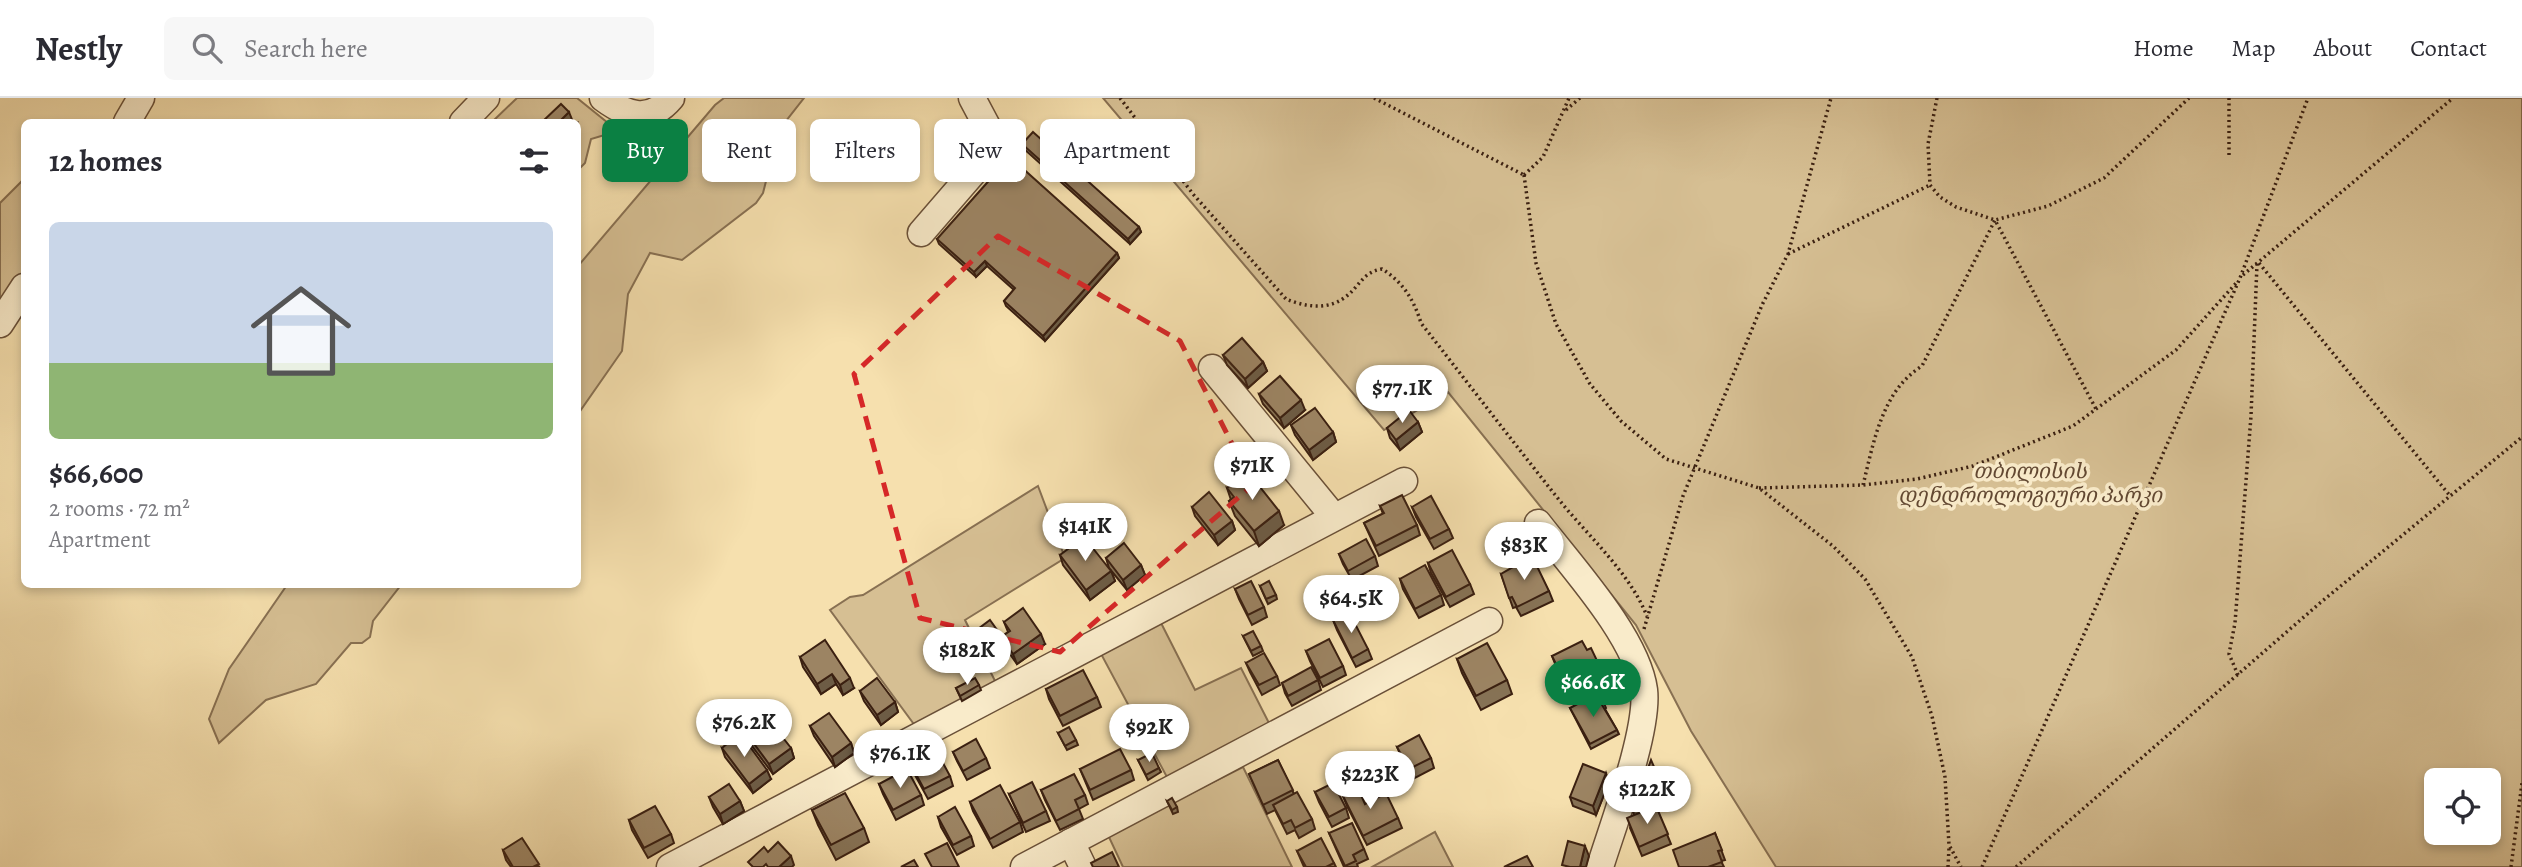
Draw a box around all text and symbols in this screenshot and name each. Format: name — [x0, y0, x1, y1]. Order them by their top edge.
search box — [164, 17, 654, 80]
text: Nestly — [35, 26, 122, 71]
icon: search — [188, 29, 226, 67]
text: Search here — [244, 31, 368, 66]
text: Home — [2133, 32, 2194, 64]
text: Map — [2232, 32, 2276, 64]
text: About — [2314, 32, 2372, 64]
text: Contact — [2410, 32, 2487, 64]
chip: Buy — [602, 119, 688, 182]
chip: Rent — [702, 119, 796, 182]
chip: Filters — [810, 119, 920, 182]
chip: New — [934, 119, 1026, 182]
chip: Apartment — [1040, 119, 1195, 182]
text: 12 homes — [49, 141, 162, 181]
icon: filters — [515, 142, 553, 180]
icon: home — [238, 268, 364, 394]
pin: $77.1K — [1345, 366, 1459, 425]
text: $77.1K — [1372, 372, 1432, 403]
pin: $71K — [1211, 442, 1293, 502]
text: $71K — [1230, 449, 1274, 480]
text: $66,600 — [49, 453, 143, 493]
park label: თბილისის დენდროლოგიური პარკი — [1898, 457, 2163, 509]
text: 2 rooms · 72 m² — [49, 493, 190, 524]
pin: $141K — [1036, 504, 1134, 563]
text: $141K — [1058, 510, 1112, 541]
pin: $83K — [1483, 522, 1565, 582]
text: Apartment — [49, 524, 151, 555]
text: $83K — [1501, 529, 1547, 560]
pin: $64.5K — [1294, 575, 1408, 635]
text: $64.5K — [1319, 582, 1383, 613]
pin: $182K — [918, 628, 1016, 687]
text: $182K — [939, 634, 995, 665]
pin: $66.6K — [1536, 660, 1650, 719]
text: $66.6K — [1561, 666, 1625, 697]
pin: $76.2K — [687, 700, 801, 759]
pin: $92K — [1108, 704, 1190, 764]
text: $76.2K — [712, 706, 776, 737]
text: $92K — [1125, 711, 1173, 742]
pin: $76.1K — [843, 730, 957, 790]
text: $76.1K — [870, 737, 930, 768]
pin: $223K — [1321, 752, 1419, 811]
text: $223K — [1341, 758, 1399, 789]
pin: $122K — [1598, 766, 1696, 826]
map controls — [2424, 768, 2501, 845]
button: locate — [2424, 768, 2501, 845]
text: $122K — [1619, 773, 1675, 804]

